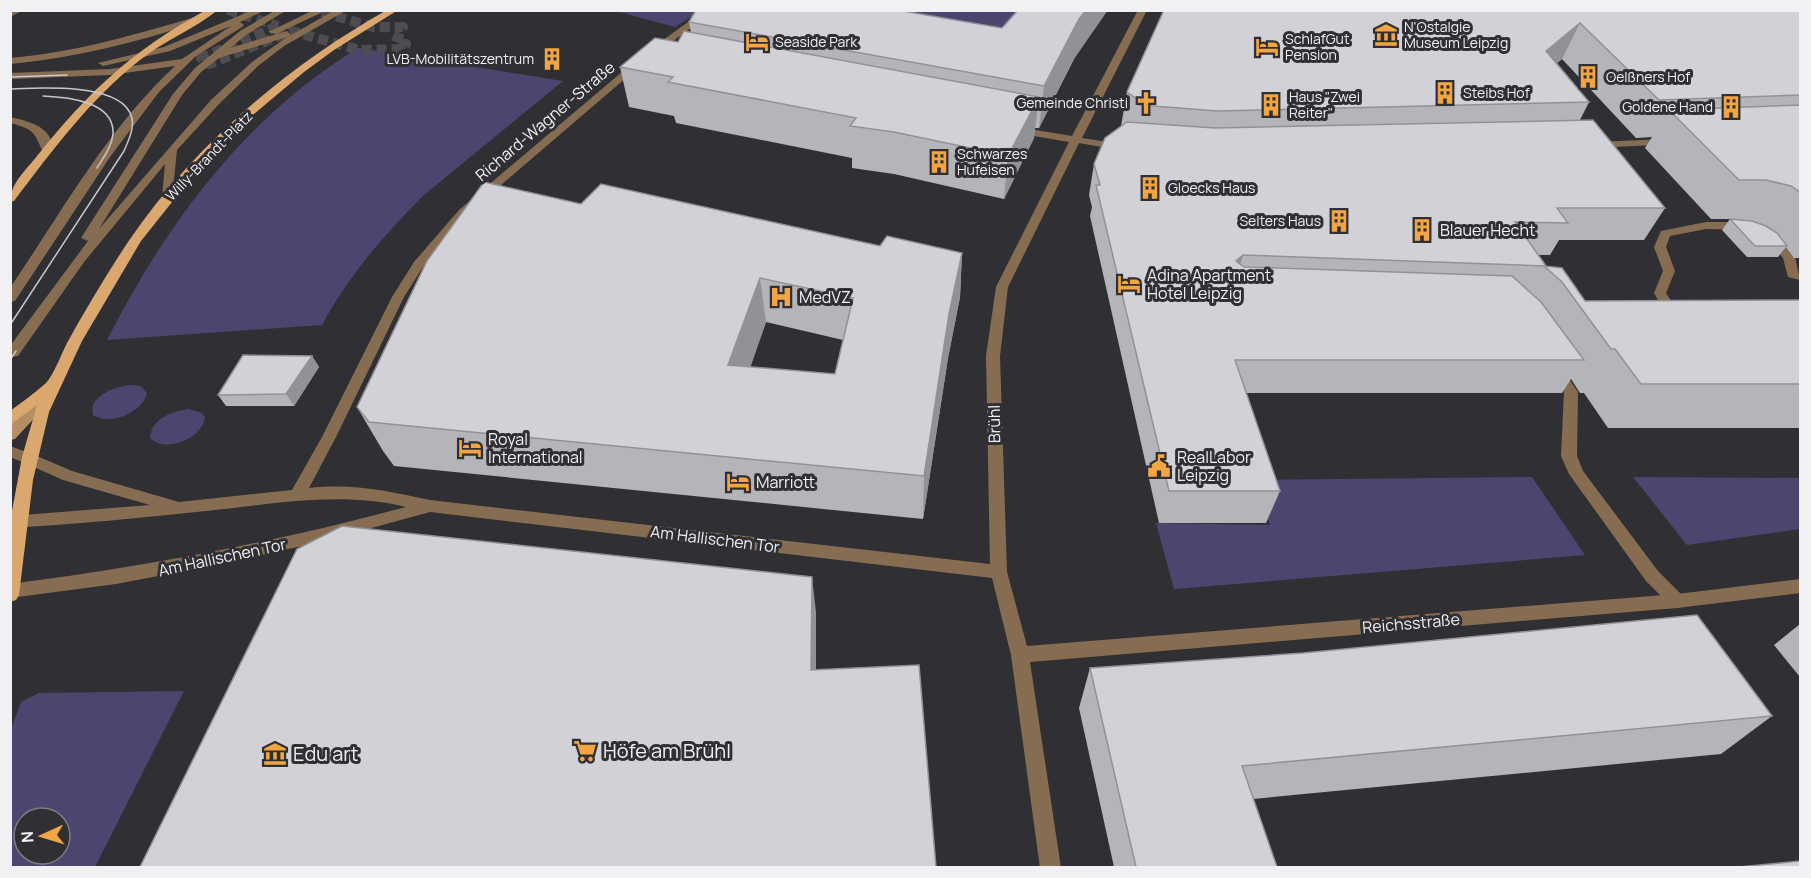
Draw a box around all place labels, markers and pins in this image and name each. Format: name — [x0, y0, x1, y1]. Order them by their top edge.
place label: N'Ostalgie Museum Leipzig — [1404, 17, 1508, 52]
museum icon: N'Ostalgie Museum Leipzig — [1373, 22, 1399, 48]
hotel icon: Seaside Park — [744, 29, 770, 55]
place label: SchlafGut Pension — [1285, 29, 1350, 64]
place label: Seaside Park — [775, 32, 858, 51]
hotel icon: SchlafGut Pension — [1254, 34, 1280, 60]
building icon: LVB-Mobilitätszentrum — [539, 46, 565, 72]
place label: LVB-Mobilitätszentrum — [387, 49, 534, 68]
building icon: Oelßners Hof — [1575, 64, 1601, 90]
place label: Oelßners Hof — [1606, 67, 1690, 86]
building icon: Steibs Hof — [1432, 80, 1458, 106]
place label: Steibs Hof — [1463, 83, 1530, 102]
place label: Haus "Zwei Reiter" — [1289, 87, 1360, 122]
church icon: Gemeinde Christi — [1133, 90, 1159, 116]
building icon: Haus "Zwei Reiter" — [1258, 92, 1284, 118]
place label: Gemeinde Christi — [1016, 93, 1128, 112]
building icon: Goldene Hand — [1718, 94, 1744, 120]
place label: Goldene Hand — [1622, 97, 1713, 116]
place label: Schwarzes Hufeisen — [957, 144, 1027, 179]
building icon: Schwarzes Hufeisen — [926, 149, 952, 175]
building icon: Gloecks Haus — [1137, 175, 1163, 201]
place label: Gloecks Haus — [1168, 178, 1255, 197]
building icon: Selters Haus — [1326, 208, 1352, 234]
place label: Selters Haus — [1239, 211, 1321, 230]
building icon: Blauer Hecht — [1409, 217, 1435, 243]
place label: Blauer Hecht — [1440, 219, 1535, 241]
place label: Adina Apartment Hotel Leipzig — [1147, 264, 1271, 304]
hotel icon: Adina Apartment Hotel Leipzig — [1116, 271, 1142, 297]
hospital icon: MedVZ — [768, 284, 794, 310]
place label: MedVZ — [799, 286, 851, 308]
place label: Royal International — [488, 428, 583, 468]
hotel icon: Royal International — [457, 435, 483, 461]
place label: RealLabor Leipzig — [1177, 446, 1251, 486]
public building icon: RealLabor Leipzig — [1146, 453, 1172, 479]
hotel icon: Marriott — [725, 469, 751, 495]
place label: Marriott — [756, 471, 815, 493]
place label: Höfe am Brühl — [603, 737, 731, 764]
supermarket icon: Höfe am Brühl — [572, 738, 598, 764]
place label: Edu art — [293, 740, 358, 767]
museum icon: Edu art — [262, 741, 288, 767]

